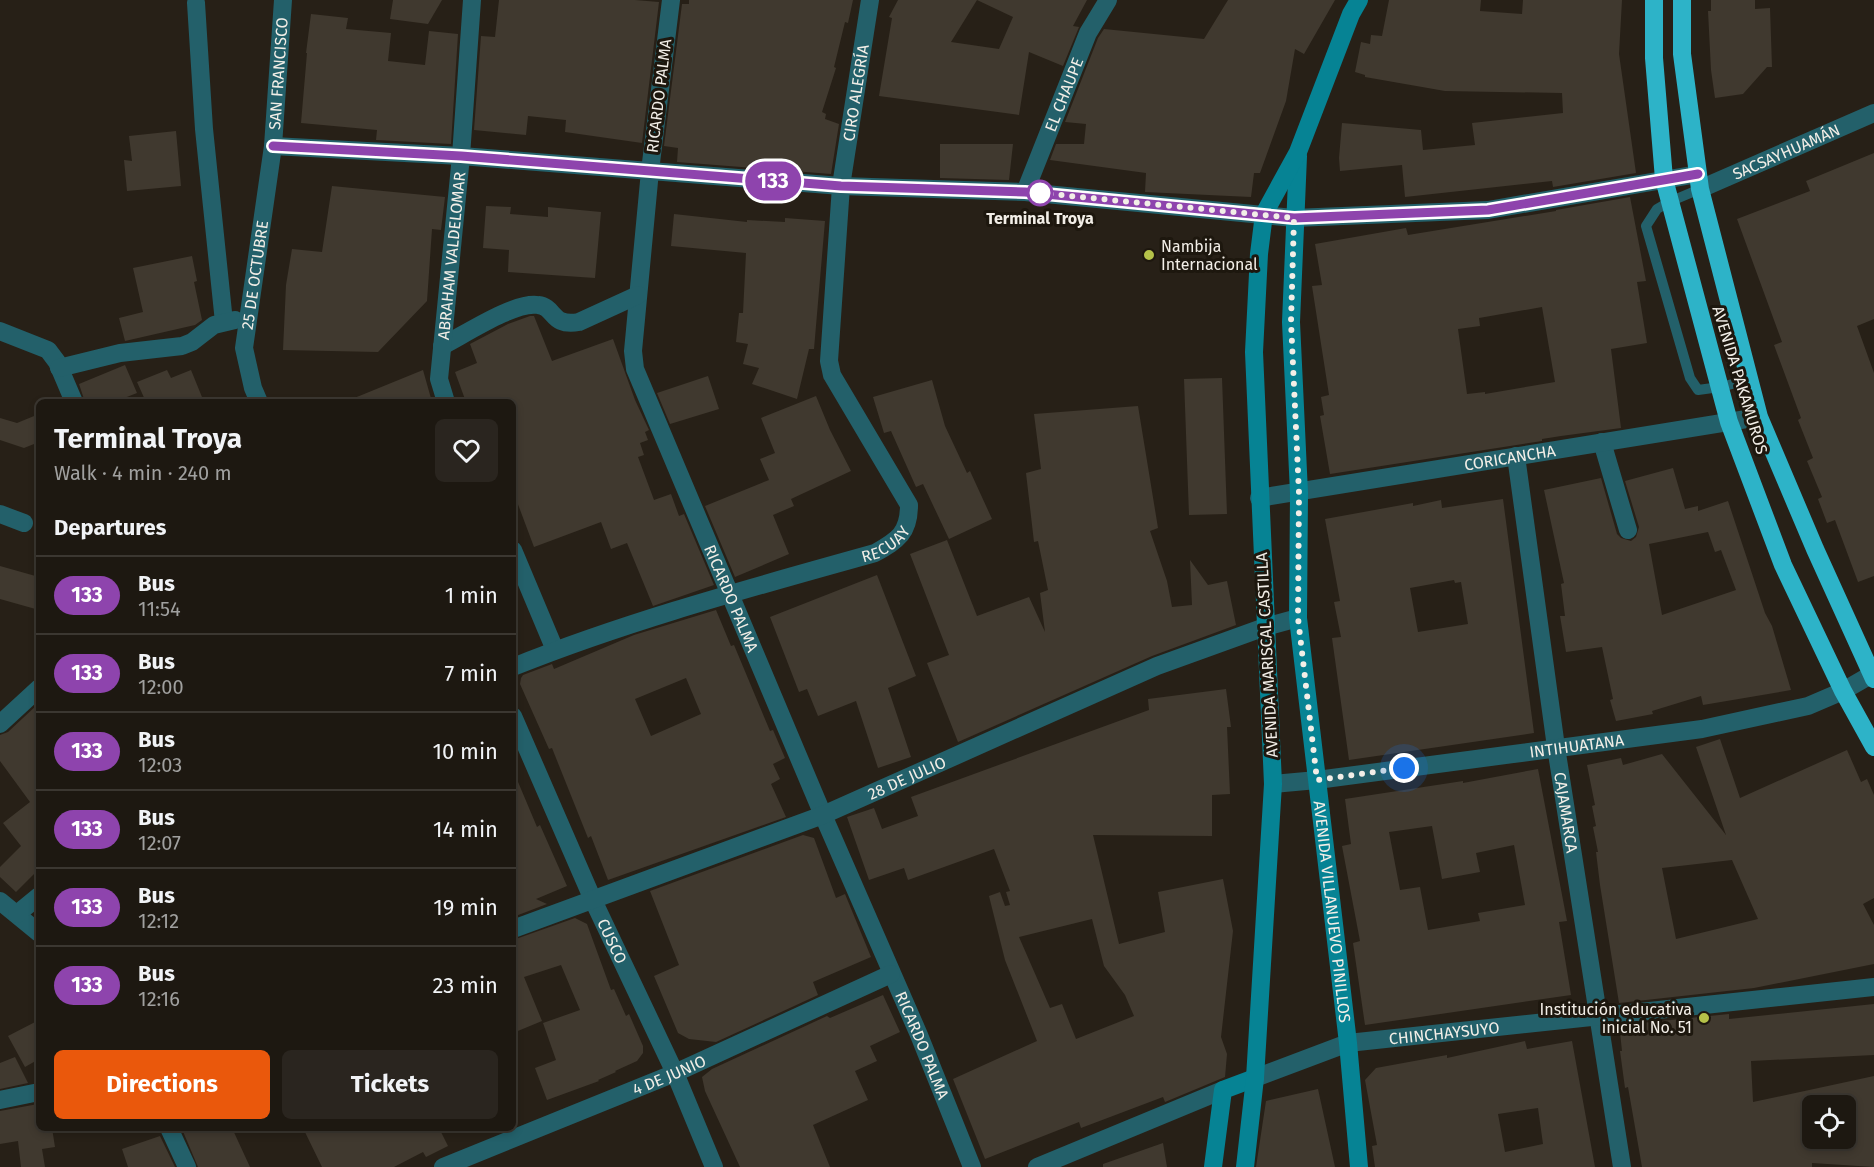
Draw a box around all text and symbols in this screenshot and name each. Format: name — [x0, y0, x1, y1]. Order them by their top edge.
street label: SAN FRANCISCO — [265, 17, 291, 130]
street label: RICARDO PALMA — [643, 37, 676, 154]
street label: CIRO ALEGRÍA — [839, 42, 873, 143]
street label: EL CHAUPE — [1040, 55, 1087, 134]
street label: SACSAYHUAMÁN — [1729, 120, 1843, 183]
line badge: 133 — [738, 162, 808, 201]
text: 133 — [757, 168, 789, 194]
street label: ABRAHAM VALDELOMAR — [433, 170, 469, 341]
marker: Terminal Troya — [1027, 180, 1053, 206]
place label: Terminal Troya — [986, 209, 1094, 228]
street label: 25 DE OCTUBRE — [237, 219, 272, 331]
place label: Nambija Internacional — [1161, 237, 1258, 274]
marker: Nambija Internacional — [1142, 248, 1156, 262]
street label: AVENIDA PAKAMUROS — [1708, 304, 1772, 457]
button: heart — [435, 419, 498, 482]
text: Terminal Troya — [54, 422, 242, 455]
street label: CORICANCHA — [1463, 440, 1558, 474]
text: Walk · 4 min · 240 m — [54, 461, 232, 485]
text: Departures — [54, 514, 166, 541]
street label: RECUAY — [859, 522, 914, 566]
street label: RICARDO PALMA — [701, 542, 763, 656]
street label: AVENIDA MARISCAL CASTILLA — [1252, 551, 1282, 758]
text: Bus — [138, 570, 175, 597]
text: 133 — [71, 582, 103, 608]
text: 1 min — [445, 582, 498, 609]
text: 11:54 — [138, 597, 181, 621]
text: Bus — [138, 648, 175, 675]
text: 133 — [71, 660, 103, 686]
text: 7 min — [444, 660, 498, 687]
text: 12:00 — [138, 675, 184, 699]
text: Bus — [138, 726, 175, 753]
street label: INTIHUATANA — [1528, 730, 1626, 761]
text: 133 — [71, 738, 103, 764]
text: 10 min — [432, 738, 498, 765]
street label: 28 DE JULIO — [865, 752, 949, 803]
text: 12:03 — [138, 753, 182, 777]
your location — [1389, 753, 1419, 783]
street label: CAJAMARCA — [1551, 771, 1582, 855]
street label: AVENIDA VILLANUEVO PINILLOS — [1310, 800, 1355, 1024]
text: Bus — [138, 804, 175, 831]
text: 133 — [71, 816, 103, 842]
text: 14 min — [433, 816, 498, 843]
text: 12:07 — [138, 831, 181, 855]
text: Bus — [138, 882, 175, 909]
text: 133 — [71, 894, 103, 920]
text: 19 min — [433, 894, 498, 921]
text: 12:12 — [138, 909, 179, 933]
street label: CUSCO — [594, 915, 631, 967]
text: Bus — [138, 960, 175, 987]
text: 133 — [71, 972, 103, 998]
text: 23 min — [432, 972, 498, 999]
text: 12:16 — [138, 987, 180, 1011]
street label: RICARDO PALMA — [892, 988, 954, 1103]
place label: Institución educativa inicial No. 51 — [1540, 1000, 1692, 1037]
marker: Institución educativa inicial No. 51 — [1697, 1011, 1711, 1025]
street label: CHINCHAYSUYO — [1388, 1017, 1500, 1048]
button: Directions — [54, 1050, 270, 1119]
button: Tickets — [282, 1050, 498, 1119]
street label: 4 DE JUNIO — [629, 1051, 709, 1099]
map controls — [1802, 1095, 1856, 1149]
button: locate — [1802, 1095, 1856, 1149]

